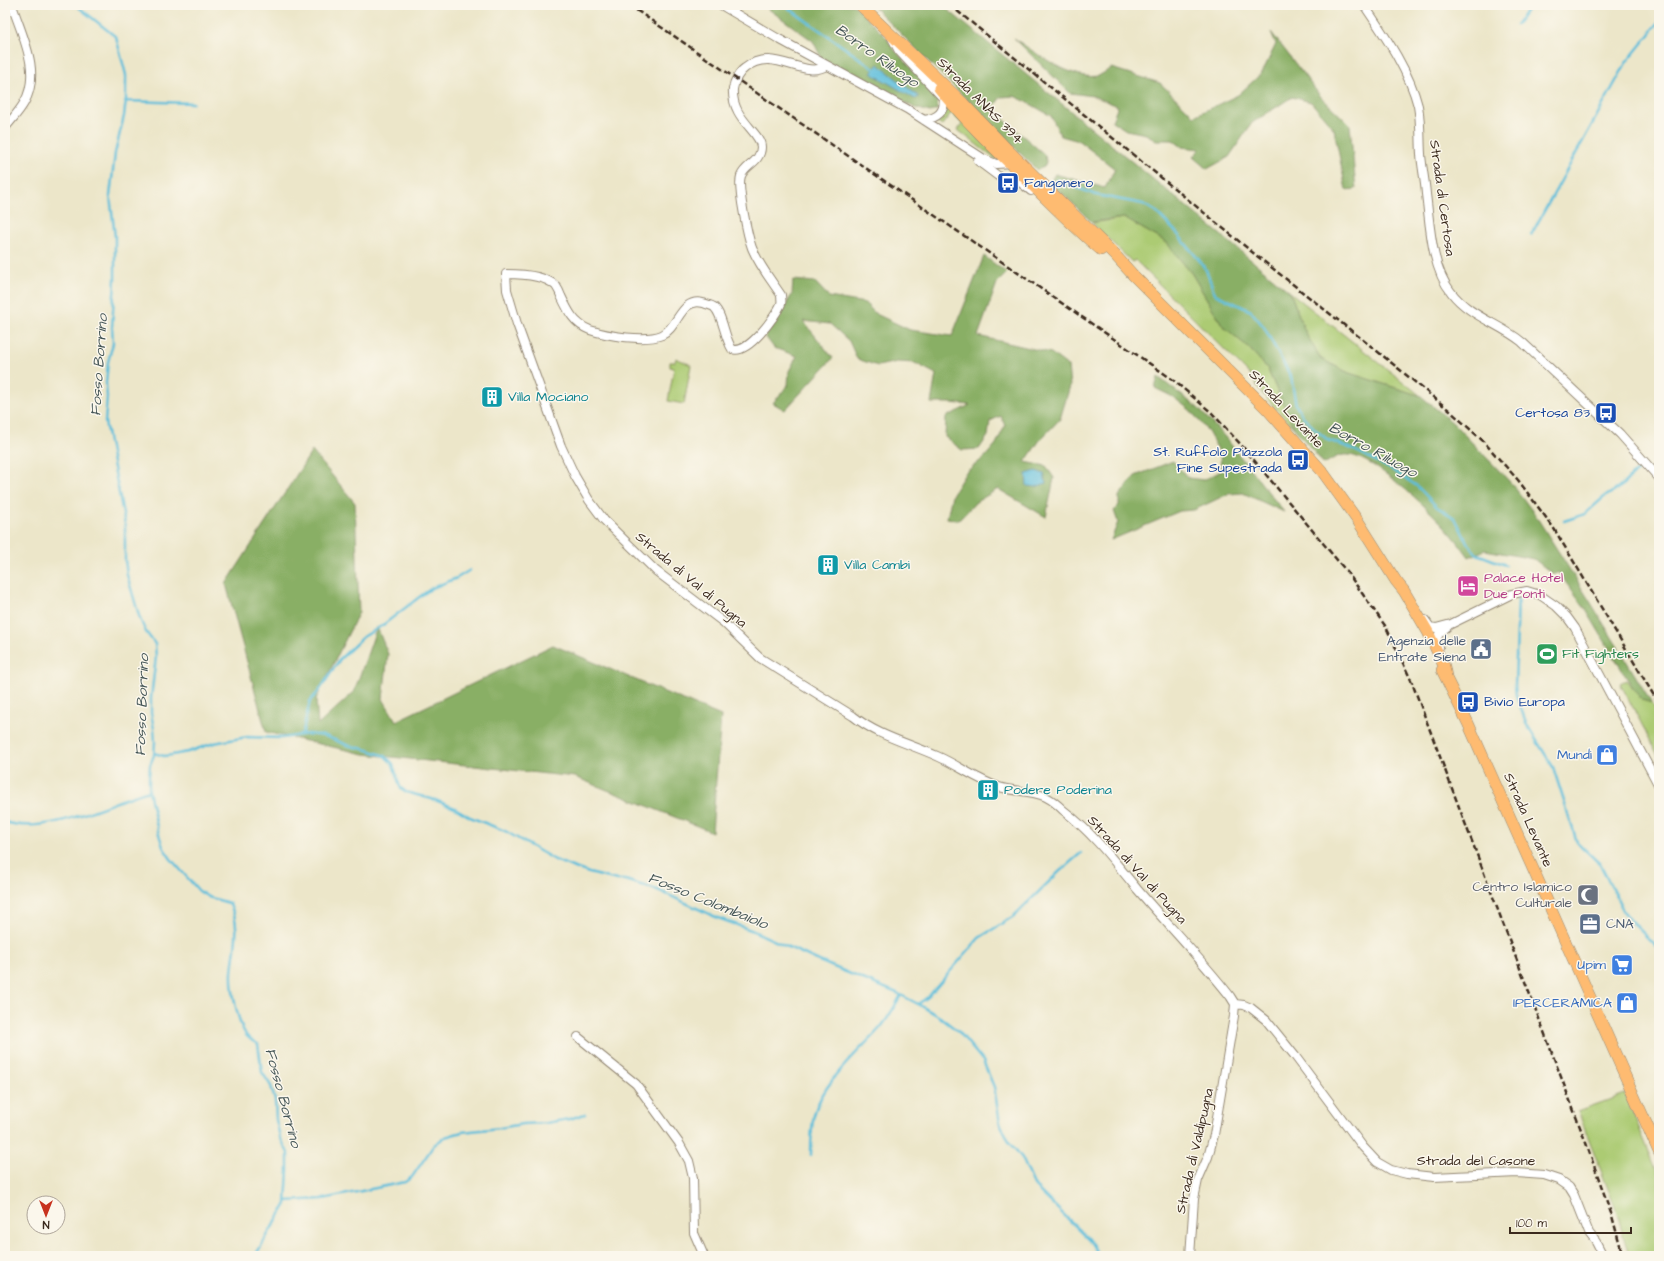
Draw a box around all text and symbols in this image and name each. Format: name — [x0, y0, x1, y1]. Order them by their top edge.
water label: Borro Riluogo — [830, 19, 924, 94]
street label: Strada ANAS 394 — [932, 53, 1028, 149]
street label: Strada di Certosa — [1424, 139, 1460, 257]
bus stop icon: Fangonero — [995, 170, 1021, 196]
place label: Fangonero — [1024, 173, 1093, 193]
water label: Fosso Borrino — [85, 312, 113, 417]
street label: Strada Levante — [1244, 365, 1328, 453]
building icon: Villa Mociano — [479, 384, 505, 410]
place label: Villa Mociano — [508, 387, 589, 407]
bus stop icon: Certosa 83 — [1593, 400, 1619, 426]
place label: Certosa 83 — [1515, 403, 1590, 423]
water label: Borro Riluogo — [1325, 417, 1422, 484]
place label: St. Ruffolo Piazzola Fine Supestrada — [1153, 442, 1282, 478]
bus stop icon: St. Ruffolo Piazzola Fine Supestrada — [1285, 447, 1311, 473]
street label: Strada di Val di Pugna — [631, 527, 751, 633]
building icon: Villa Cambi — [815, 552, 841, 578]
place label: Villa Cambi — [844, 555, 910, 575]
place label: Palace Hotel Due Ponti — [1484, 568, 1563, 604]
hotel icon: Palace Hotel Due Ponti — [1455, 573, 1481, 599]
place label: Agenzia delle Entrate Siena — [1379, 631, 1466, 667]
public building icon: Agenzia delle Entrate Siena — [1468, 636, 1494, 662]
sports icon: Fit Fighters — [1534, 641, 1560, 667]
place label: Fit Fighters — [1562, 644, 1639, 664]
water label: Fosso Borrino — [130, 652, 154, 756]
bus stop icon: Bivio Europa — [1455, 689, 1481, 715]
place label: Bivio Europa — [1484, 692, 1565, 712]
shop icon: Mundi — [1594, 742, 1620, 768]
place label: Mundi — [1557, 745, 1592, 765]
street label: Strada Levante — [1498, 770, 1558, 871]
building icon: Podere Poderina — [975, 777, 1001, 803]
place label: Podere Poderina — [1004, 780, 1112, 800]
street label: Strada di Val di Pugna — [1083, 811, 1191, 929]
water label: Fosso Colombaiolo — [645, 867, 772, 935]
place label: Centro Islamico Culturale — [1472, 877, 1572, 913]
mosque icon: Centro Islamico Culturale — [1575, 882, 1601, 908]
office icon: CNA — [1577, 911, 1603, 937]
place label: CNA — [1606, 914, 1634, 934]
supermarket icon: Upim — [1609, 952, 1635, 978]
place label: Upim — [1577, 955, 1606, 975]
shop icon: IPERCERAMICA — [1614, 990, 1640, 1016]
place label: IPERCERAMICA — [1513, 993, 1612, 1013]
water label: Fosso Borrino — [260, 1046, 307, 1152]
street label: Strada di Valdipugna — [1171, 1086, 1219, 1216]
street label: Strada del Casone — [1417, 1151, 1536, 1171]
north arrow — [26, 1195, 66, 1235]
scale bar — [1510, 1209, 1631, 1235]
text: 100 m — [1516, 1215, 1547, 1232]
text: N — [42, 1217, 49, 1232]

